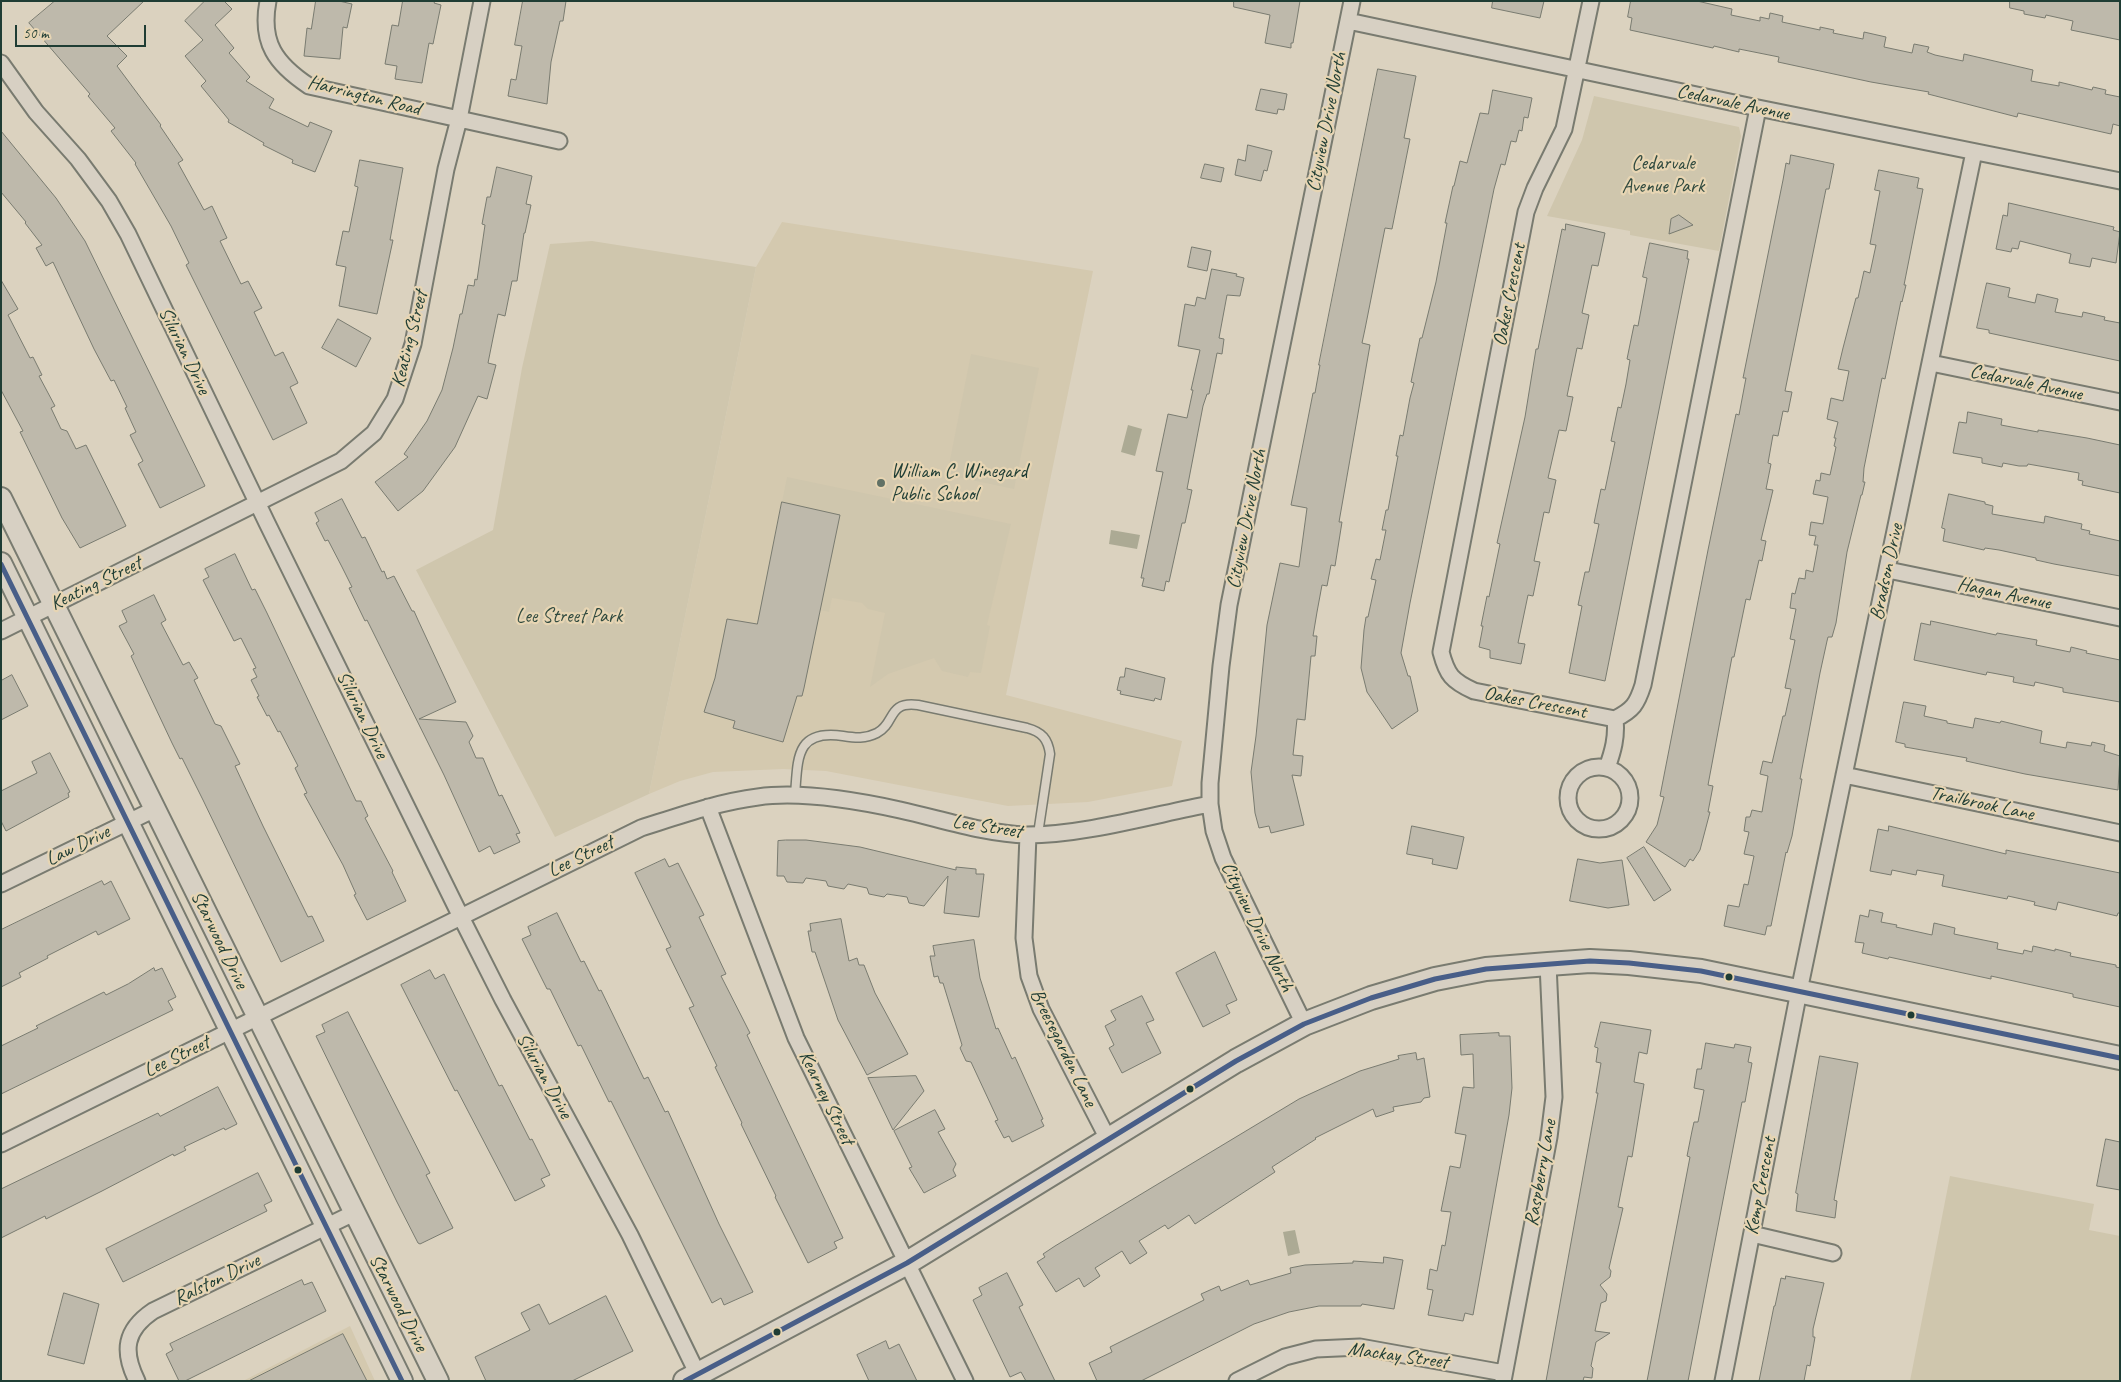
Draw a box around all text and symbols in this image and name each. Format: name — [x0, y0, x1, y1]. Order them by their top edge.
scale bar — [18, 15, 149, 47]
text: 50 m — [23, 24, 49, 43]
street label: Cityview Drive North — [1302, 50, 1352, 194]
street label: Harrington Road — [305, 70, 423, 122]
street label: Cedarvale Avenue — [1674, 79, 1792, 127]
park label: Cedarvale Avenue Park — [1622, 152, 1704, 199]
street label: Oakes Crescent — [1488, 242, 1532, 348]
street label: Keating Street — [386, 288, 434, 390]
street label: Silurian Drive — [153, 303, 215, 399]
street label: Cedarvale Avenue — [1967, 359, 2085, 407]
street label: Cityview Drive North — [1222, 447, 1272, 591]
place label: William C. Winegard Public School — [891, 460, 1027, 507]
marker: William C. Winegard Public School — [875, 477, 887, 489]
street label: Bradson Drive — [1865, 522, 1909, 622]
street label: Keating Street — [46, 552, 146, 616]
street label: Hagan Avenue — [1955, 572, 2053, 616]
park label: Lee Street Park — [516, 605, 622, 629]
street label: Silurian Drive — [331, 667, 393, 763]
street label: Oakes Crescent — [1482, 681, 1588, 725]
street label: Trailbrook Lane — [1928, 781, 2036, 827]
street label: Lee Street — [951, 810, 1023, 844]
street label: Law Drive — [42, 820, 114, 872]
street label: Lee Street — [544, 831, 618, 883]
street label: Cityview Drive North — [1215, 858, 1299, 996]
street label: Starwood Drive — [185, 887, 253, 993]
unlabelled marker — [1724, 972, 1734, 982]
street label: Breesegarden Lane — [1024, 985, 1102, 1111]
unlabelled marker — [1906, 1010, 1916, 1020]
street label: Silurian Drive — [511, 1029, 577, 1123]
street label: Lee Street — [140, 1031, 214, 1083]
street label: Kearney Street — [793, 1047, 859, 1149]
unlabelled marker — [1185, 1084, 1195, 1094]
street label: Raspberry Lane — [1520, 1118, 1562, 1228]
street label: Kemp Crescent — [1740, 1135, 1782, 1237]
unlabelled marker — [293, 1165, 303, 1175]
street label: Ralston Drive — [170, 1249, 264, 1311]
street label: Starwood Drive — [363, 1250, 433, 1356]
unlabelled marker — [772, 1327, 782, 1337]
street label: Mackay Street — [1346, 1337, 1450, 1375]

